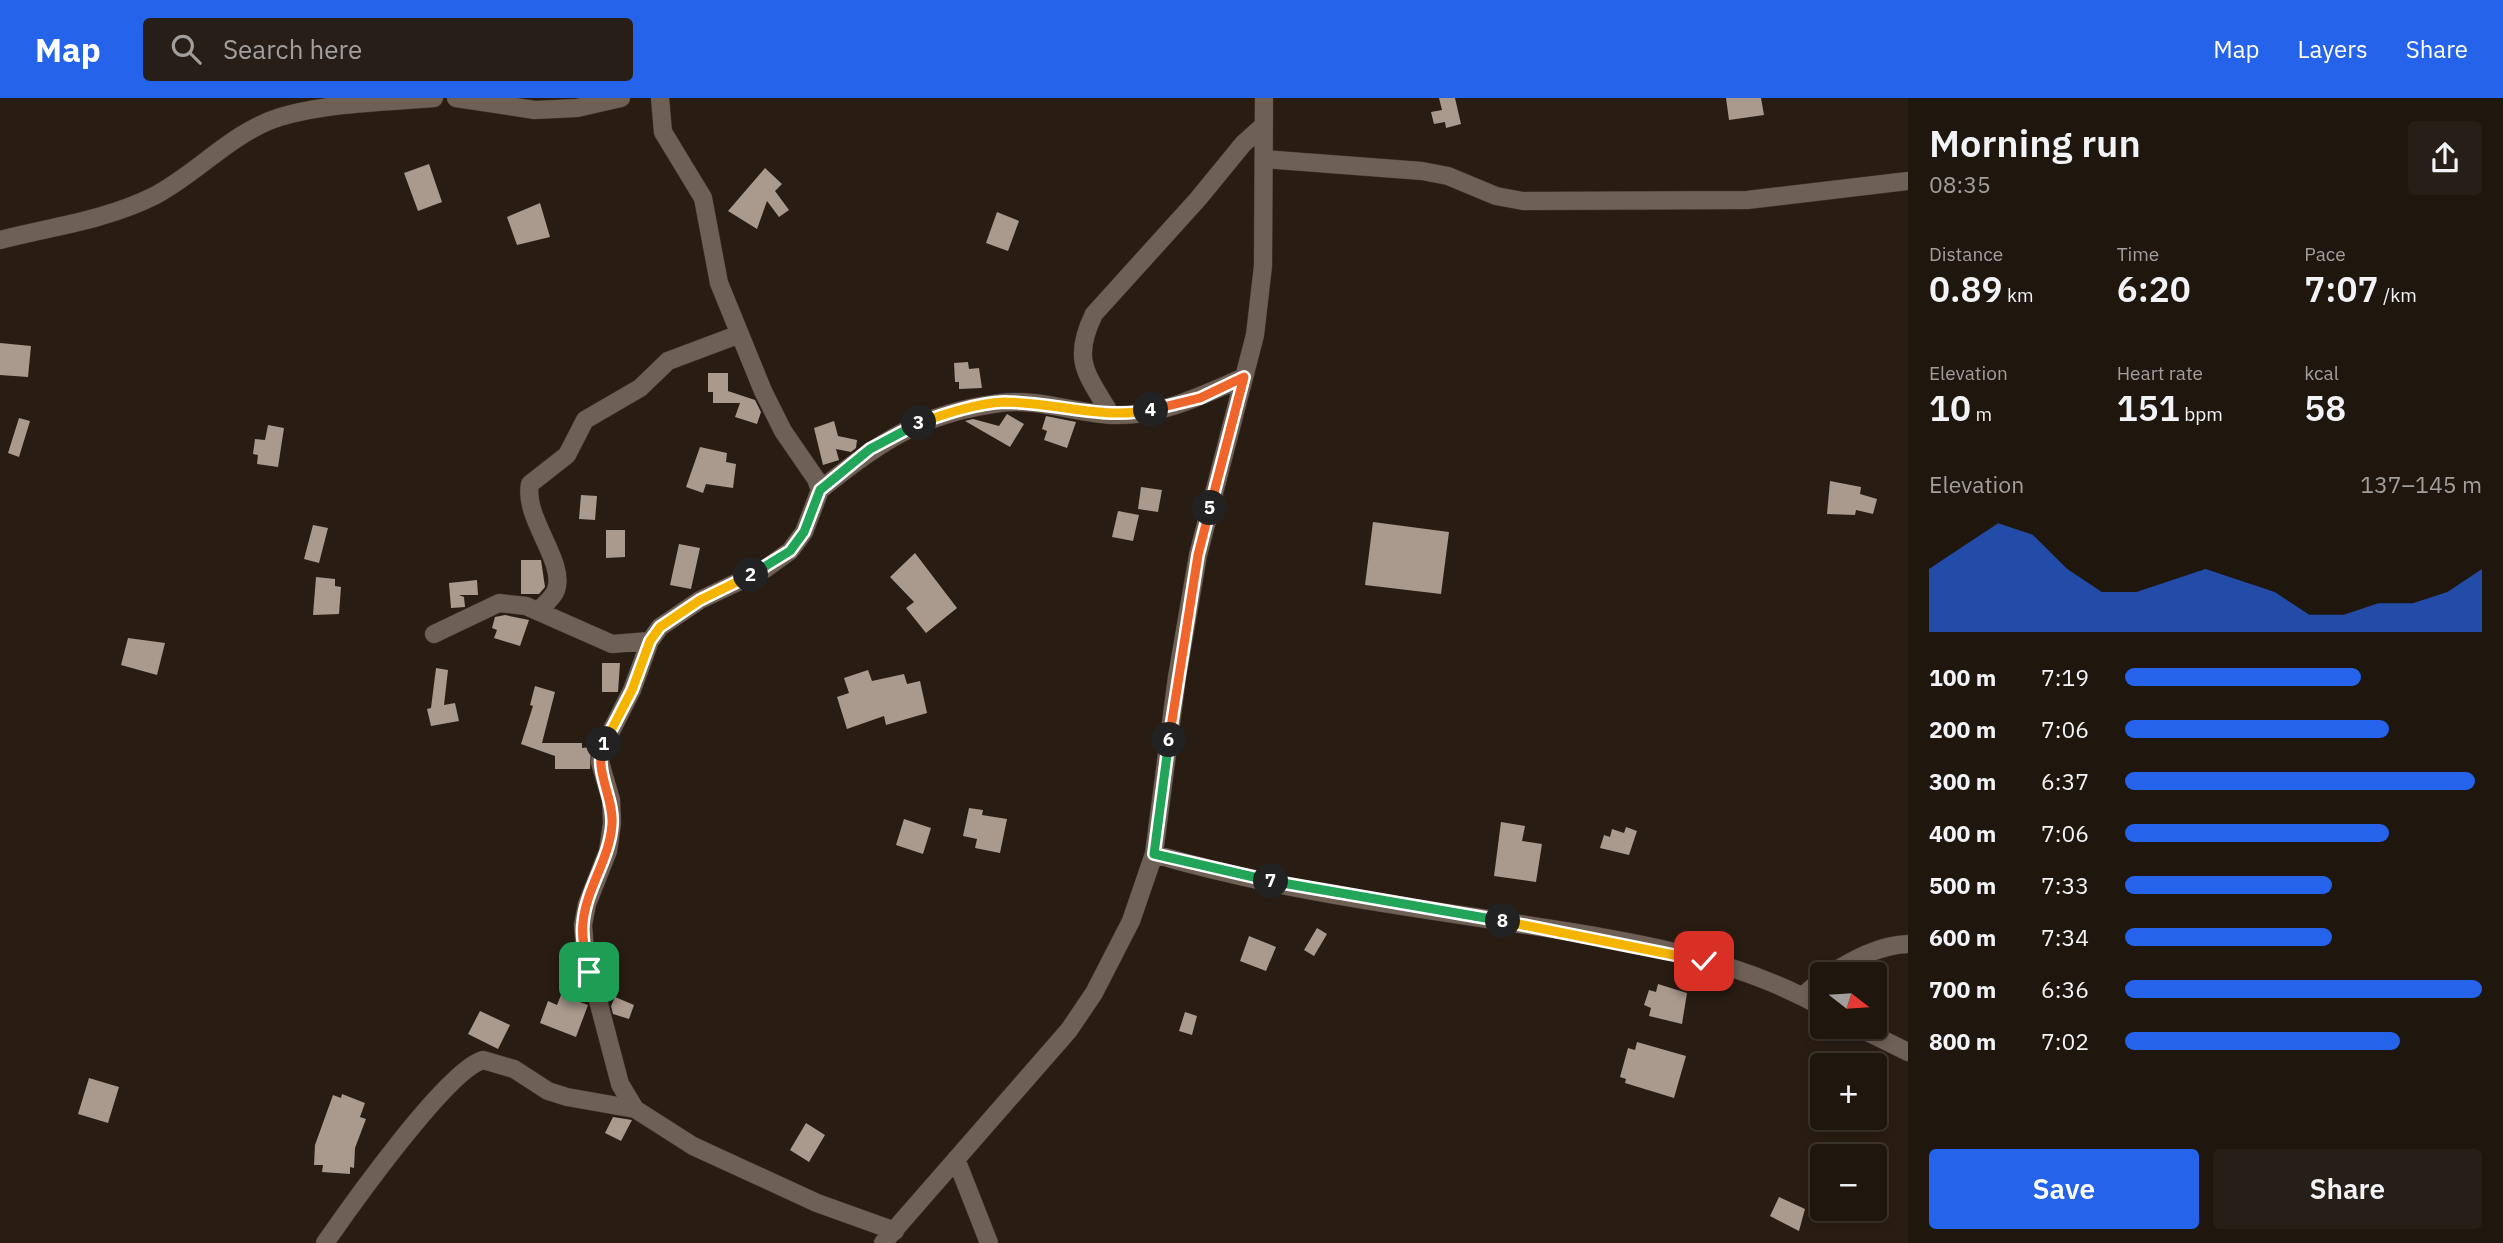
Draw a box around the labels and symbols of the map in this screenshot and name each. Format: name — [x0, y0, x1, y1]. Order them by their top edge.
pin: 4 — [1134, 392, 1168, 428]
pin: 3 — [902, 406, 936, 440]
pin: 5 — [1192, 490, 1228, 526]
pin: 2 — [734, 558, 768, 592]
pin: 6 — [1152, 722, 1186, 758]
pin: 1 — [586, 726, 622, 762]
pin: 7 — [1254, 864, 1288, 898]
pin: 8 — [1486, 904, 1520, 938]
pin — [1674, 931, 1734, 991]
pin — [559, 942, 619, 1002]
north arrow — [1810, 962, 1886, 1040]

